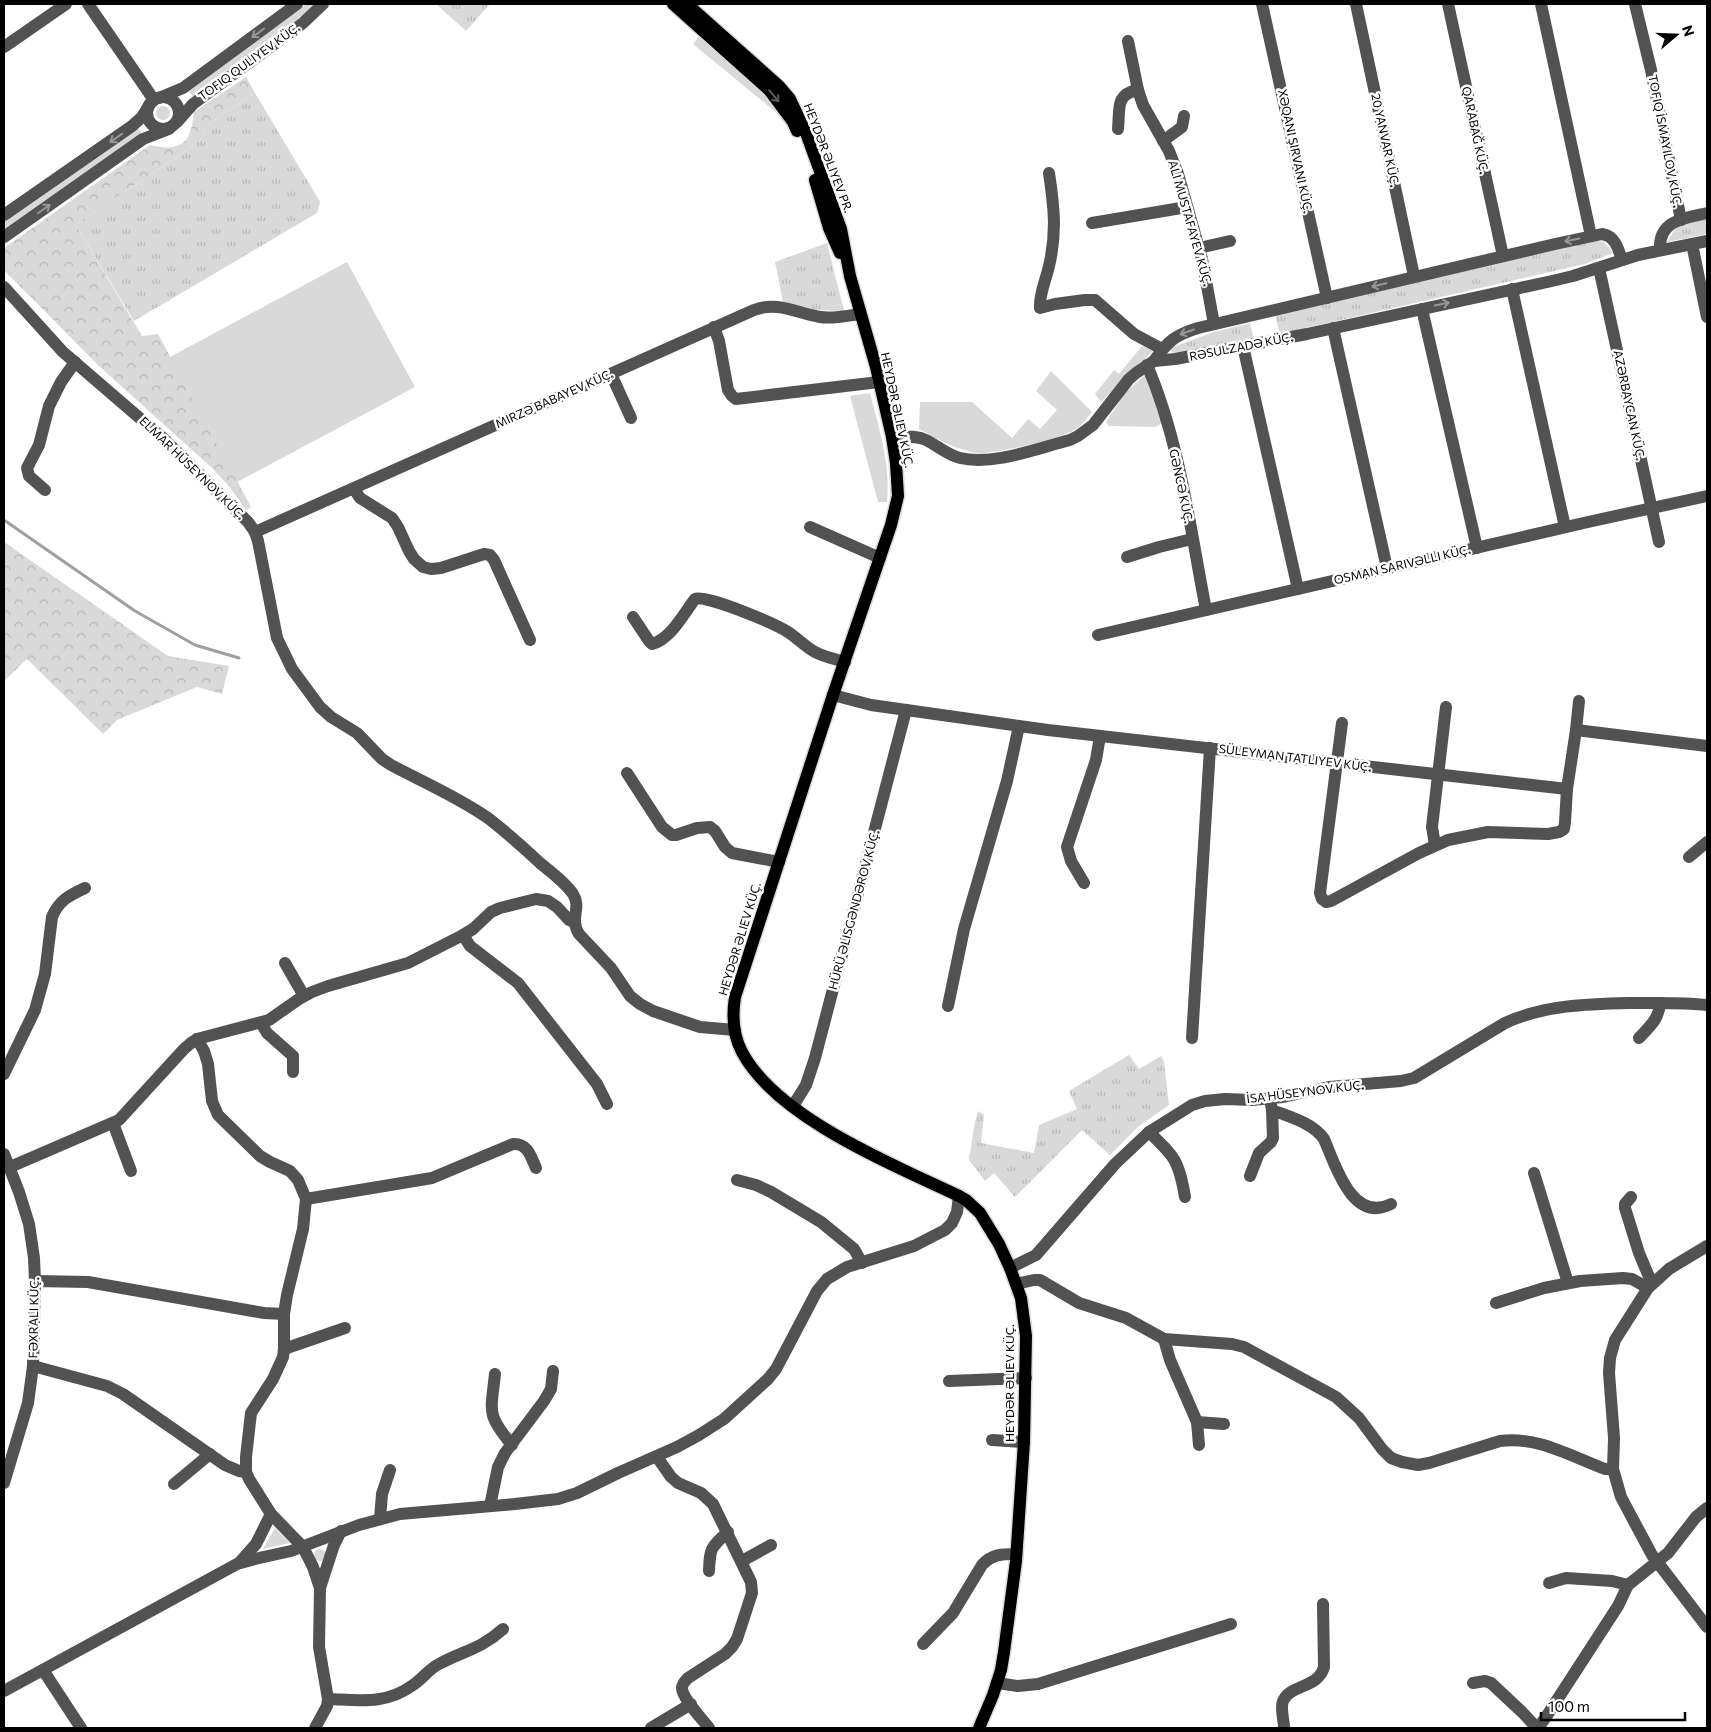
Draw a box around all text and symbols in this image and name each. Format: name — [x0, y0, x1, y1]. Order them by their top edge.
north arrow — [1651, 10, 1701, 60]
street label: TOFIQ QULIYEV KÜÇ. — [195, 20, 302, 103]
text: N — [1679, 23, 1699, 38]
one-way arrow — [251, 28, 265, 38]
street label: TOFIQ İSMAYILOV KÜÇ. — [1646, 74, 1686, 208]
street label: QARABAĞ KÜÇ. — [1460, 85, 1492, 175]
street label: XƏQANI ŞIRVANI KÜÇ. — [1276, 88, 1316, 214]
one-way arrow — [768, 89, 779, 102]
street label: 20 YANVAR KÜÇ. — [1369, 92, 1403, 188]
street label: HEYDƏR ƏLIYEV PR. — [802, 101, 856, 215]
one-way arrow — [109, 133, 123, 143]
street label: ALI MUSTAFAYEV KÜÇ. — [1166, 158, 1216, 287]
one-way arrow — [36, 204, 50, 214]
one-way arrow — [1564, 236, 1580, 246]
one-way arrow — [1372, 281, 1388, 290]
one-way arrow — [1434, 299, 1450, 309]
one-way arrow — [1180, 327, 1196, 337]
street label: RƏSULZADƏ KÜÇ. — [1188, 329, 1294, 363]
street label: AZƏRBAYCAN KÜÇ. — [1612, 349, 1648, 461]
street label: HEYDƏR ƏLIEV KÜÇ. — [879, 351, 917, 469]
street label: MIRZƏ BABAYEV KÜÇ. — [493, 366, 615, 430]
street label: ELMAR HÜSEYNOV KÜÇ. — [137, 413, 248, 521]
street label: GƏNCƏ KÜÇ. — [1167, 448, 1197, 524]
street label: OSMAN SARIVƏLLI KÜÇ. — [1332, 541, 1471, 587]
street label: SÜLEYMAN TATLIYEV KÜÇ. — [1218, 741, 1372, 773]
street label: HÜRÜ ƏLISGƏNDƏROV KÜÇ. — [825, 828, 881, 991]
street label: HEYDƏR ƏLIEV KÜÇ. — [715, 880, 763, 997]
street label: İSA HÜSEYNOV KÜÇ. — [1246, 1077, 1364, 1105]
street label: FƏXRALI KÜÇ. — [25, 1277, 41, 1358]
street label: HEYDƏR ƏLIEV KÜÇ. — [1002, 1324, 1016, 1442]
scale bar — [1541, 1690, 1685, 1722]
text: 100 m — [1548, 1697, 1590, 1715]

